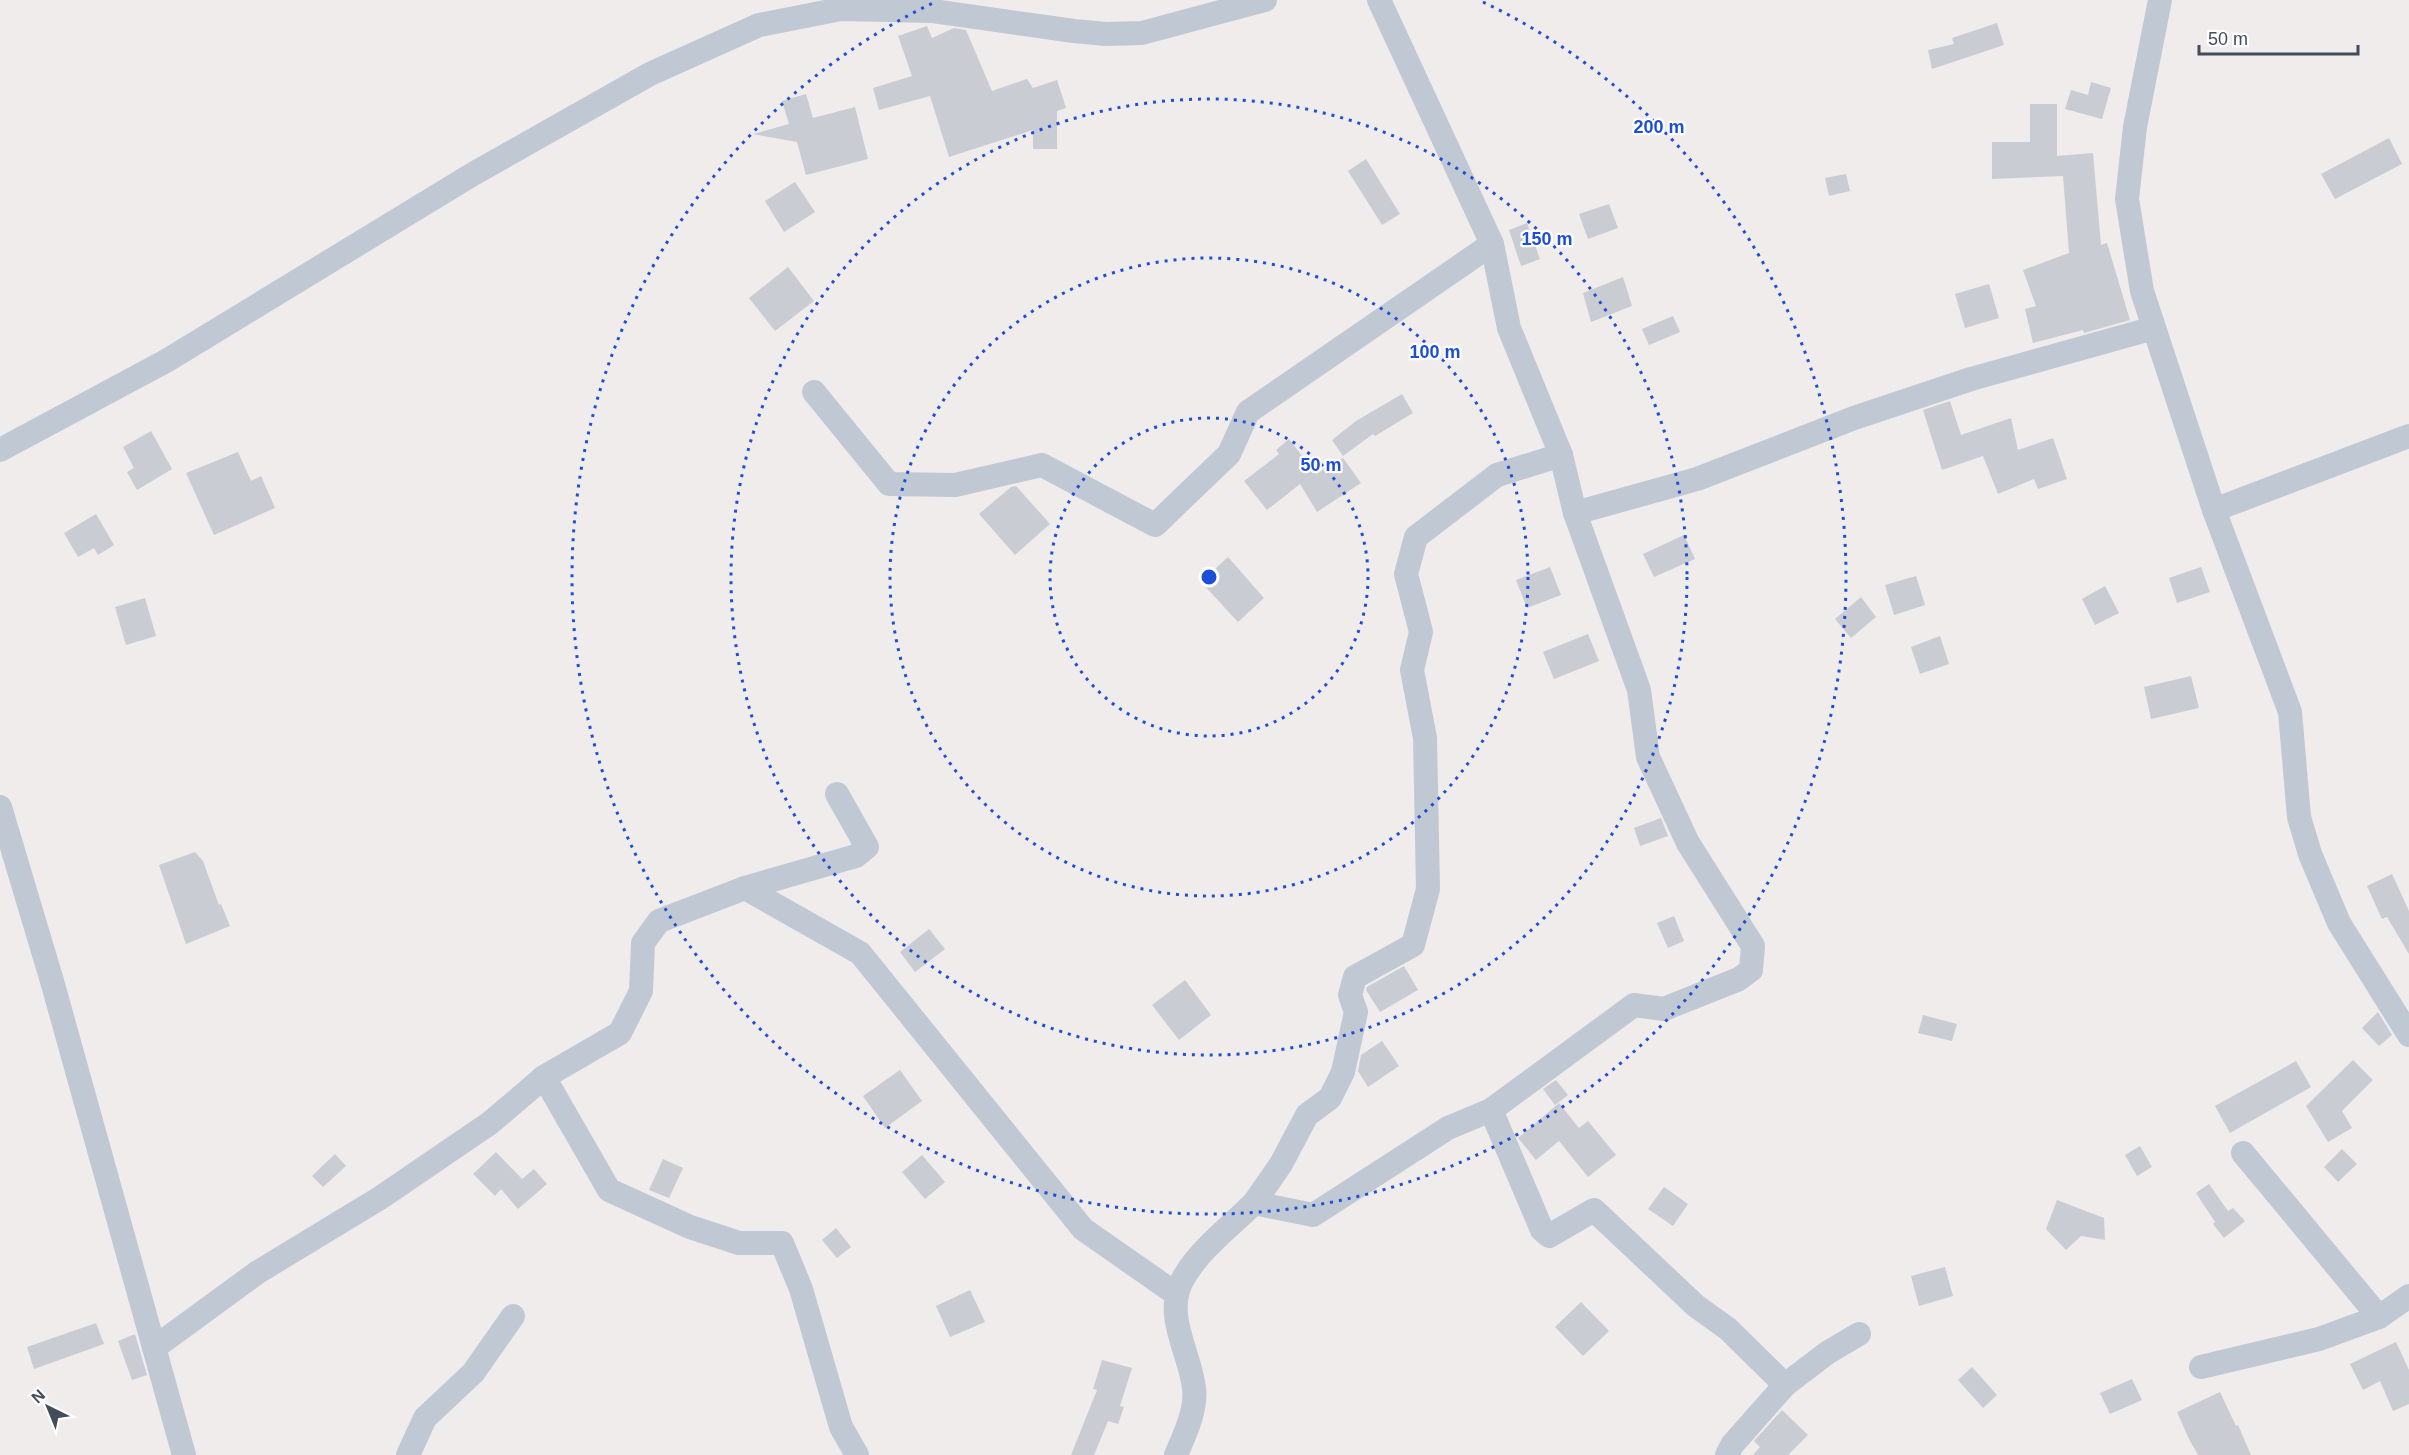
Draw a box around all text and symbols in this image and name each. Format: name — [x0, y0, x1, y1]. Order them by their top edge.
scale bar — [2199, 18, 2358, 56]
text: 50 m — [2208, 29, 2248, 49]
text: 200 m — [1633, 117, 1685, 137]
text: 150 m — [1521, 229, 1573, 249]
text: 100 m — [1409, 342, 1461, 362]
text: 50 m — [1300, 455, 1342, 475]
centre of rings — [1199, 567, 1219, 587]
north arrow — [18, 1377, 78, 1437]
text: N — [28, 1386, 48, 1407]

